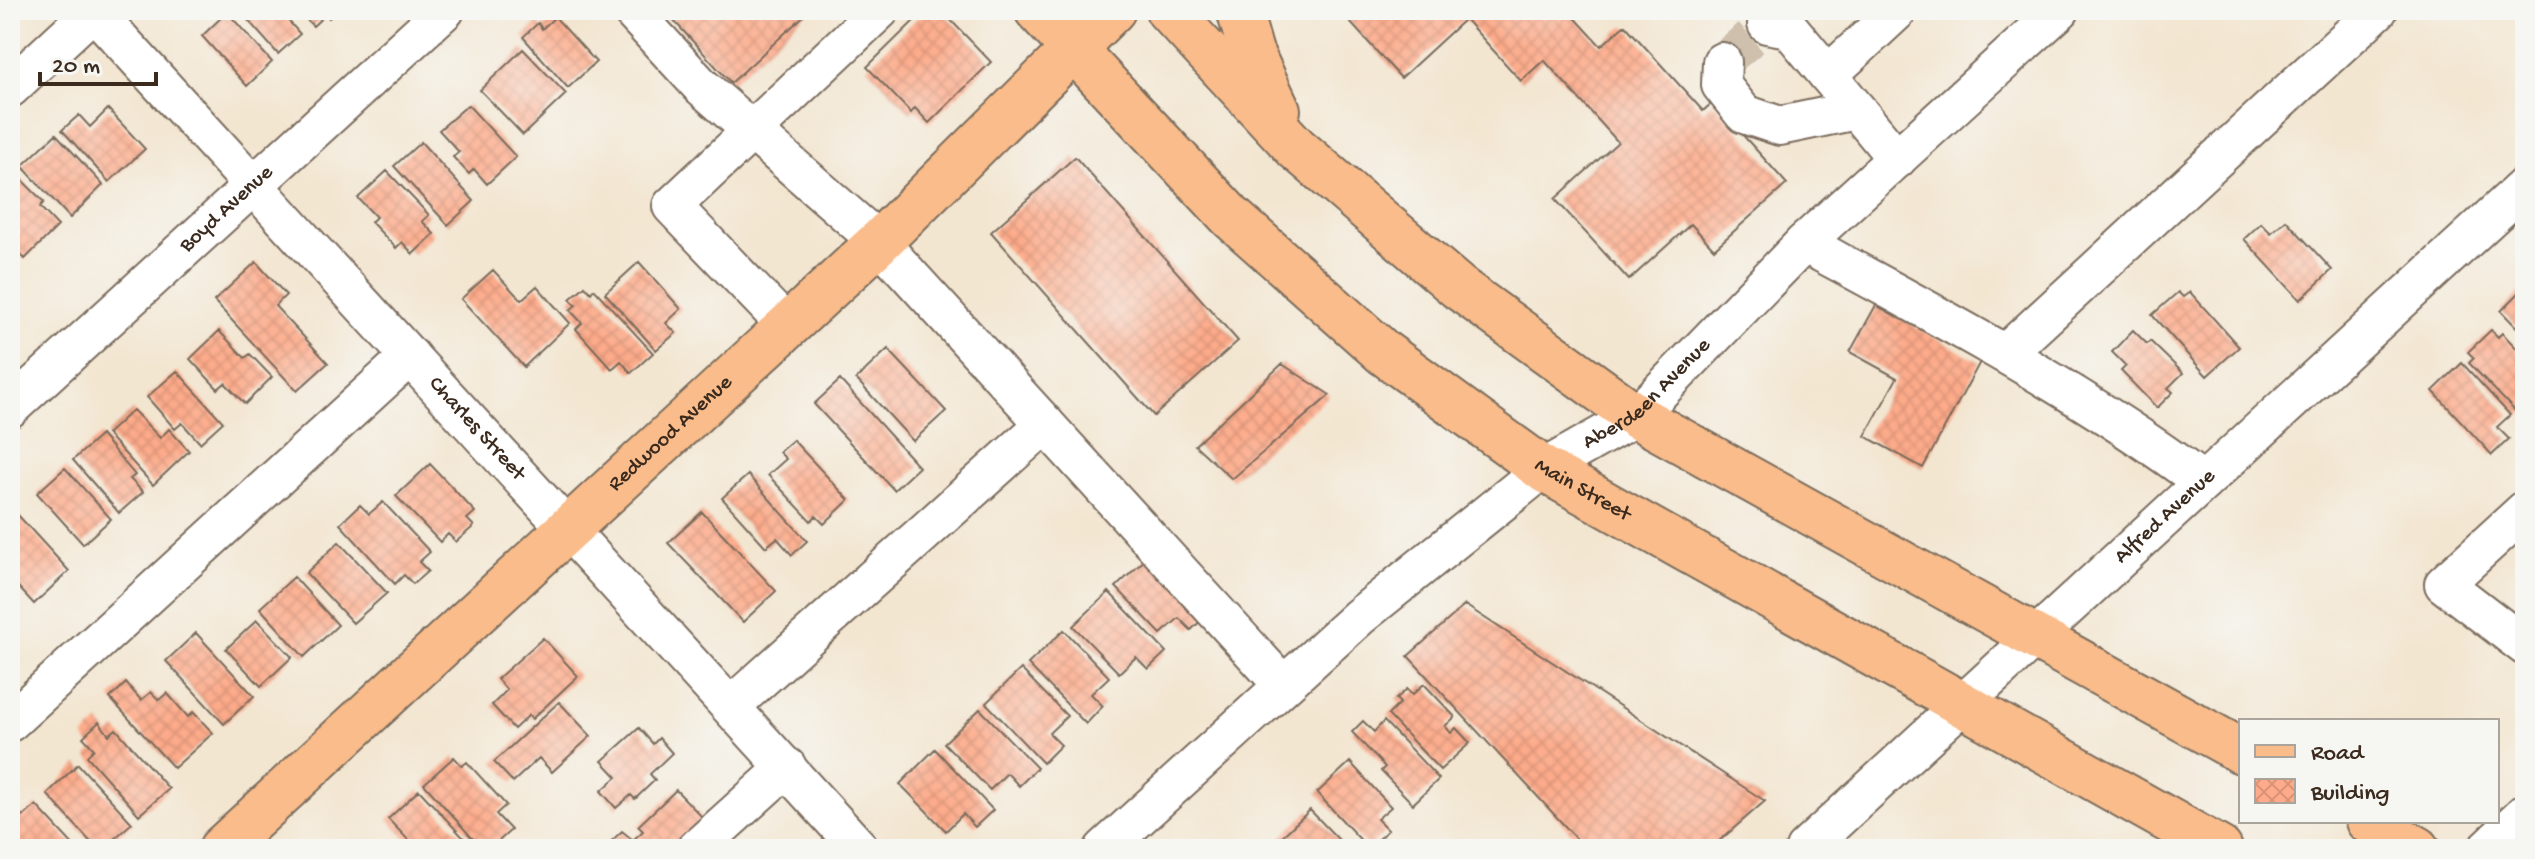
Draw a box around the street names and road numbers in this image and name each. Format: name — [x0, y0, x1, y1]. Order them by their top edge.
street label: Boyd Avenue — [174, 160, 280, 260]
street label: Aberdeen Avenue — [1579, 333, 1717, 456]
street label: Redwood Avenue — [603, 370, 739, 498]
street label: Charles Street — [422, 372, 532, 488]
street label: Main Street — [1528, 453, 1637, 529]
street label: Alfred Avenue — [2110, 464, 2222, 570]

